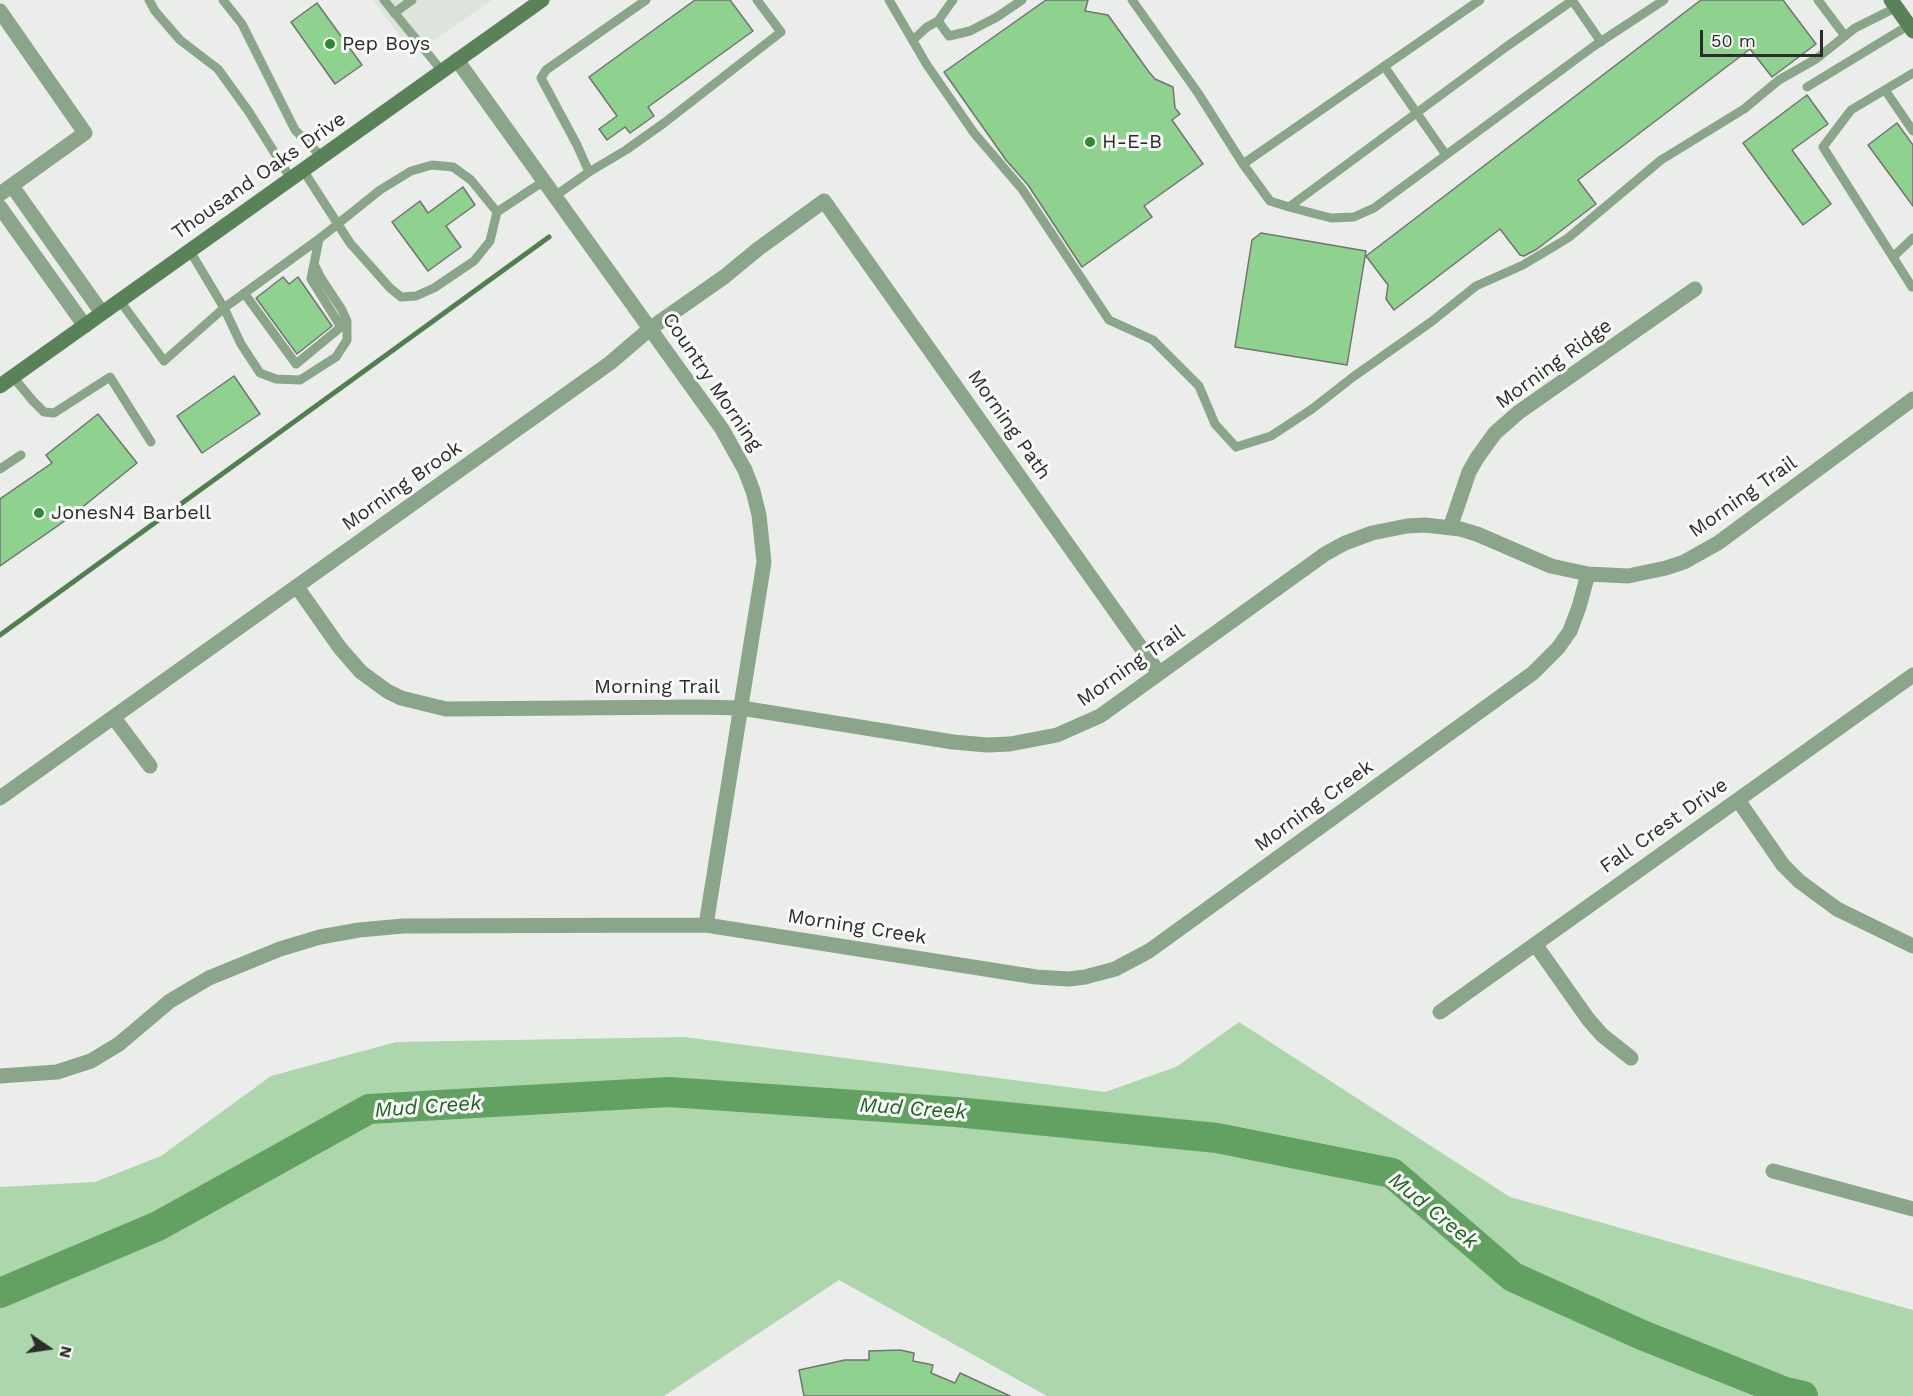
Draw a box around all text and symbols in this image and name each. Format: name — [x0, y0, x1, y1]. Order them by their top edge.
scale bar — [1703, 18, 1826, 56]
text: 50 m — [1711, 30, 1756, 51]
place label: Pep Boys — [342, 32, 430, 56]
marker: Pep Boys — [323, 37, 337, 51]
street label: Thousand Oaks Drive — [168, 107, 350, 245]
place label: H-E-B — [1102, 130, 1162, 154]
marker: H-E-B — [1083, 135, 1097, 149]
street label: Country Morning — [657, 308, 767, 456]
street label: Morning Ridge — [1491, 314, 1617, 414]
street label: Morning Path — [962, 365, 1056, 485]
street label: Morning Brook — [337, 436, 467, 536]
street label: Morning Trail — [1685, 451, 1801, 543]
place label: JonesN4 Barbell — [51, 501, 211, 525]
marker: JonesN4 Barbell — [32, 506, 46, 520]
street label: Morning Trail — [1073, 620, 1189, 712]
street label: Morning Trail — [594, 675, 720, 699]
street label: Morning Creek — [1250, 755, 1378, 857]
street label: Fall Crest Drive — [1596, 773, 1732, 879]
street label: Morning Creek — [786, 904, 928, 950]
water label: Mud Creek — [374, 1091, 482, 1123]
water label: Mud Creek — [859, 1093, 967, 1125]
water label: Mud Creek — [1383, 1167, 1483, 1255]
north arrow — [18, 1318, 78, 1378]
text: N — [55, 1344, 77, 1360]

